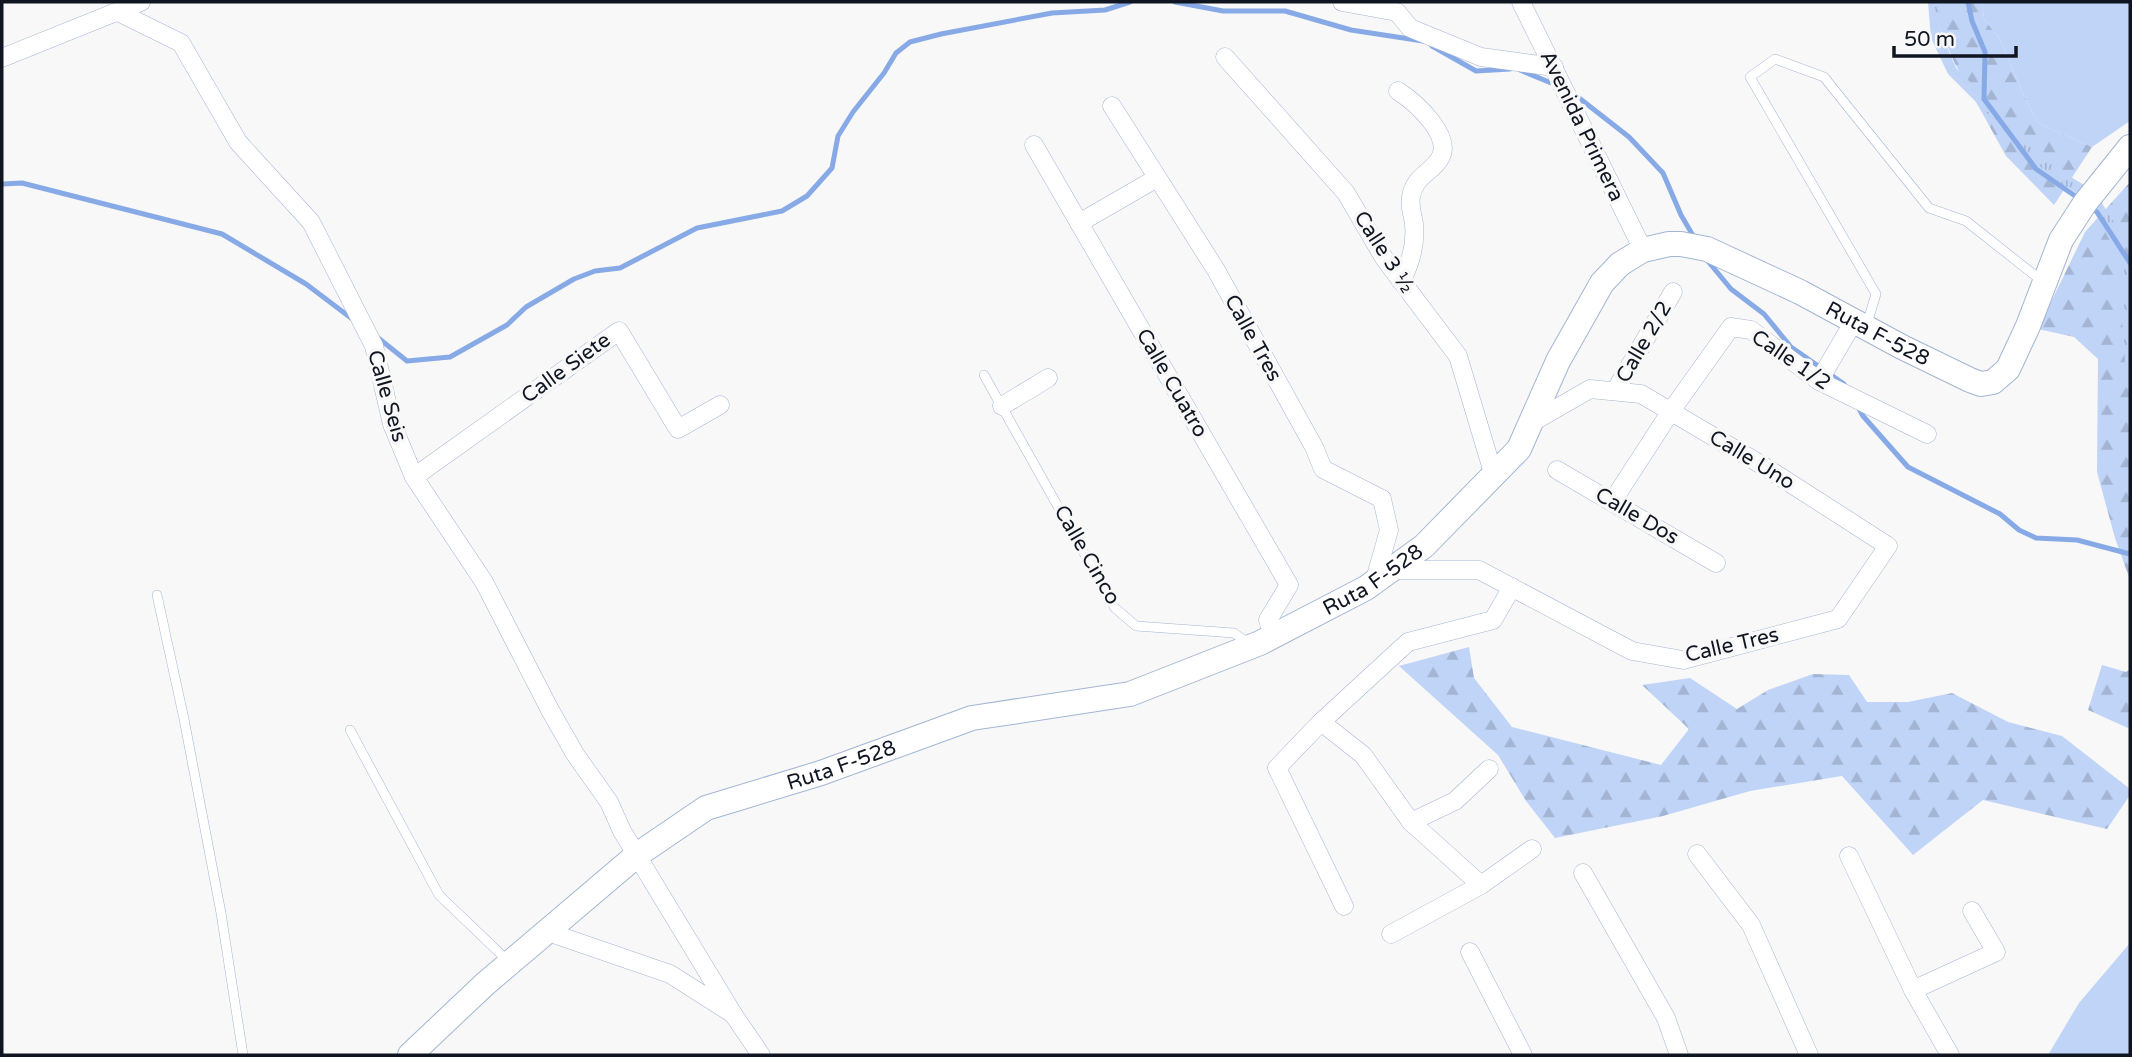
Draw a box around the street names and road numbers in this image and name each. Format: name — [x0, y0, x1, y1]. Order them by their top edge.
street label: Avenida Primera — [1535, 47, 1629, 205]
street label: Calle 3 ½ — [1348, 206, 1420, 298]
street label: Calle Tres — [1219, 290, 1287, 386]
street label: Ruta F-528 — [1821, 296, 1934, 371]
street label: Calle 2/2 — [1611, 297, 1677, 387]
street label: Calle Cuatro — [1131, 324, 1213, 442]
street label: Calle 1/2 — [1747, 325, 1835, 395]
street label: Calle Siete — [517, 327, 615, 409]
street label: Calle Seis — [362, 347, 412, 445]
street label: Calle Uno — [1705, 425, 1799, 495]
street label: Calle Dos — [1591, 482, 1683, 550]
street label: Calle Cinco — [1048, 501, 1126, 609]
street label: Ruta F-528 — [1319, 539, 1428, 621]
street label: Calle Tres — [1683, 622, 1781, 668]
street label: Ruta F-528 — [784, 734, 899, 795]

